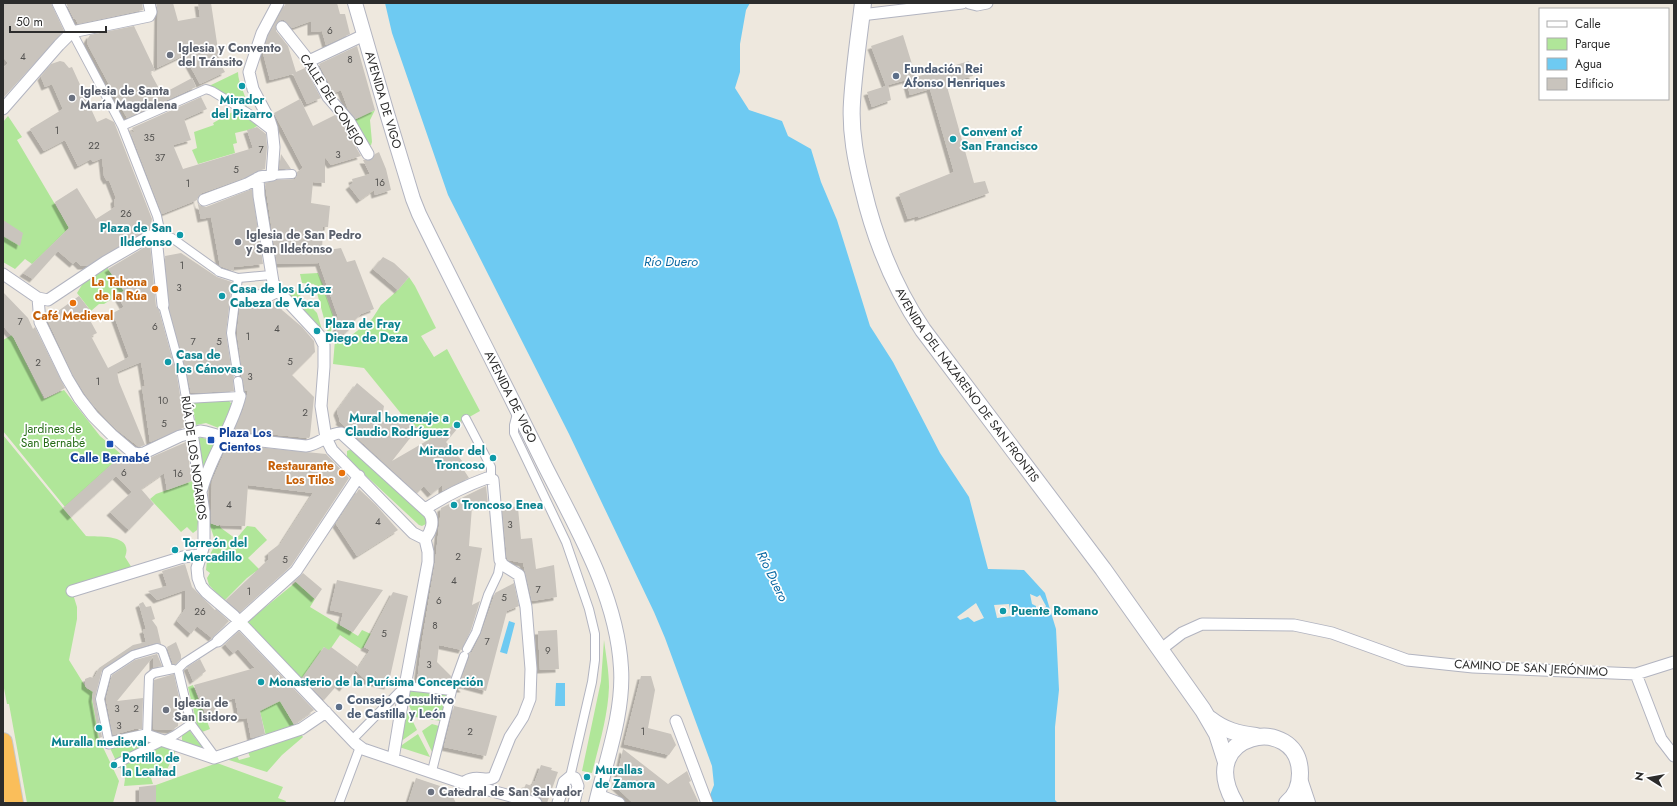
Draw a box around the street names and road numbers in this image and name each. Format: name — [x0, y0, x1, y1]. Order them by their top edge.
street label: AVENIDA DE VIGO — [360, 49, 406, 151]
street label: CALLE DEL CONEJO — [295, 50, 369, 150]
street label: AVENIDA DEL NAZARENO DE SAN FRONTIS — [891, 284, 1044, 486]
street label: AVENIDA DE VIGO — [480, 348, 541, 446]
street label: RÚA DE LOS NOTARIOS — [176, 395, 212, 522]
street label: CAMINO DE SAN JERÓNIMO — [1454, 655, 1608, 681]

